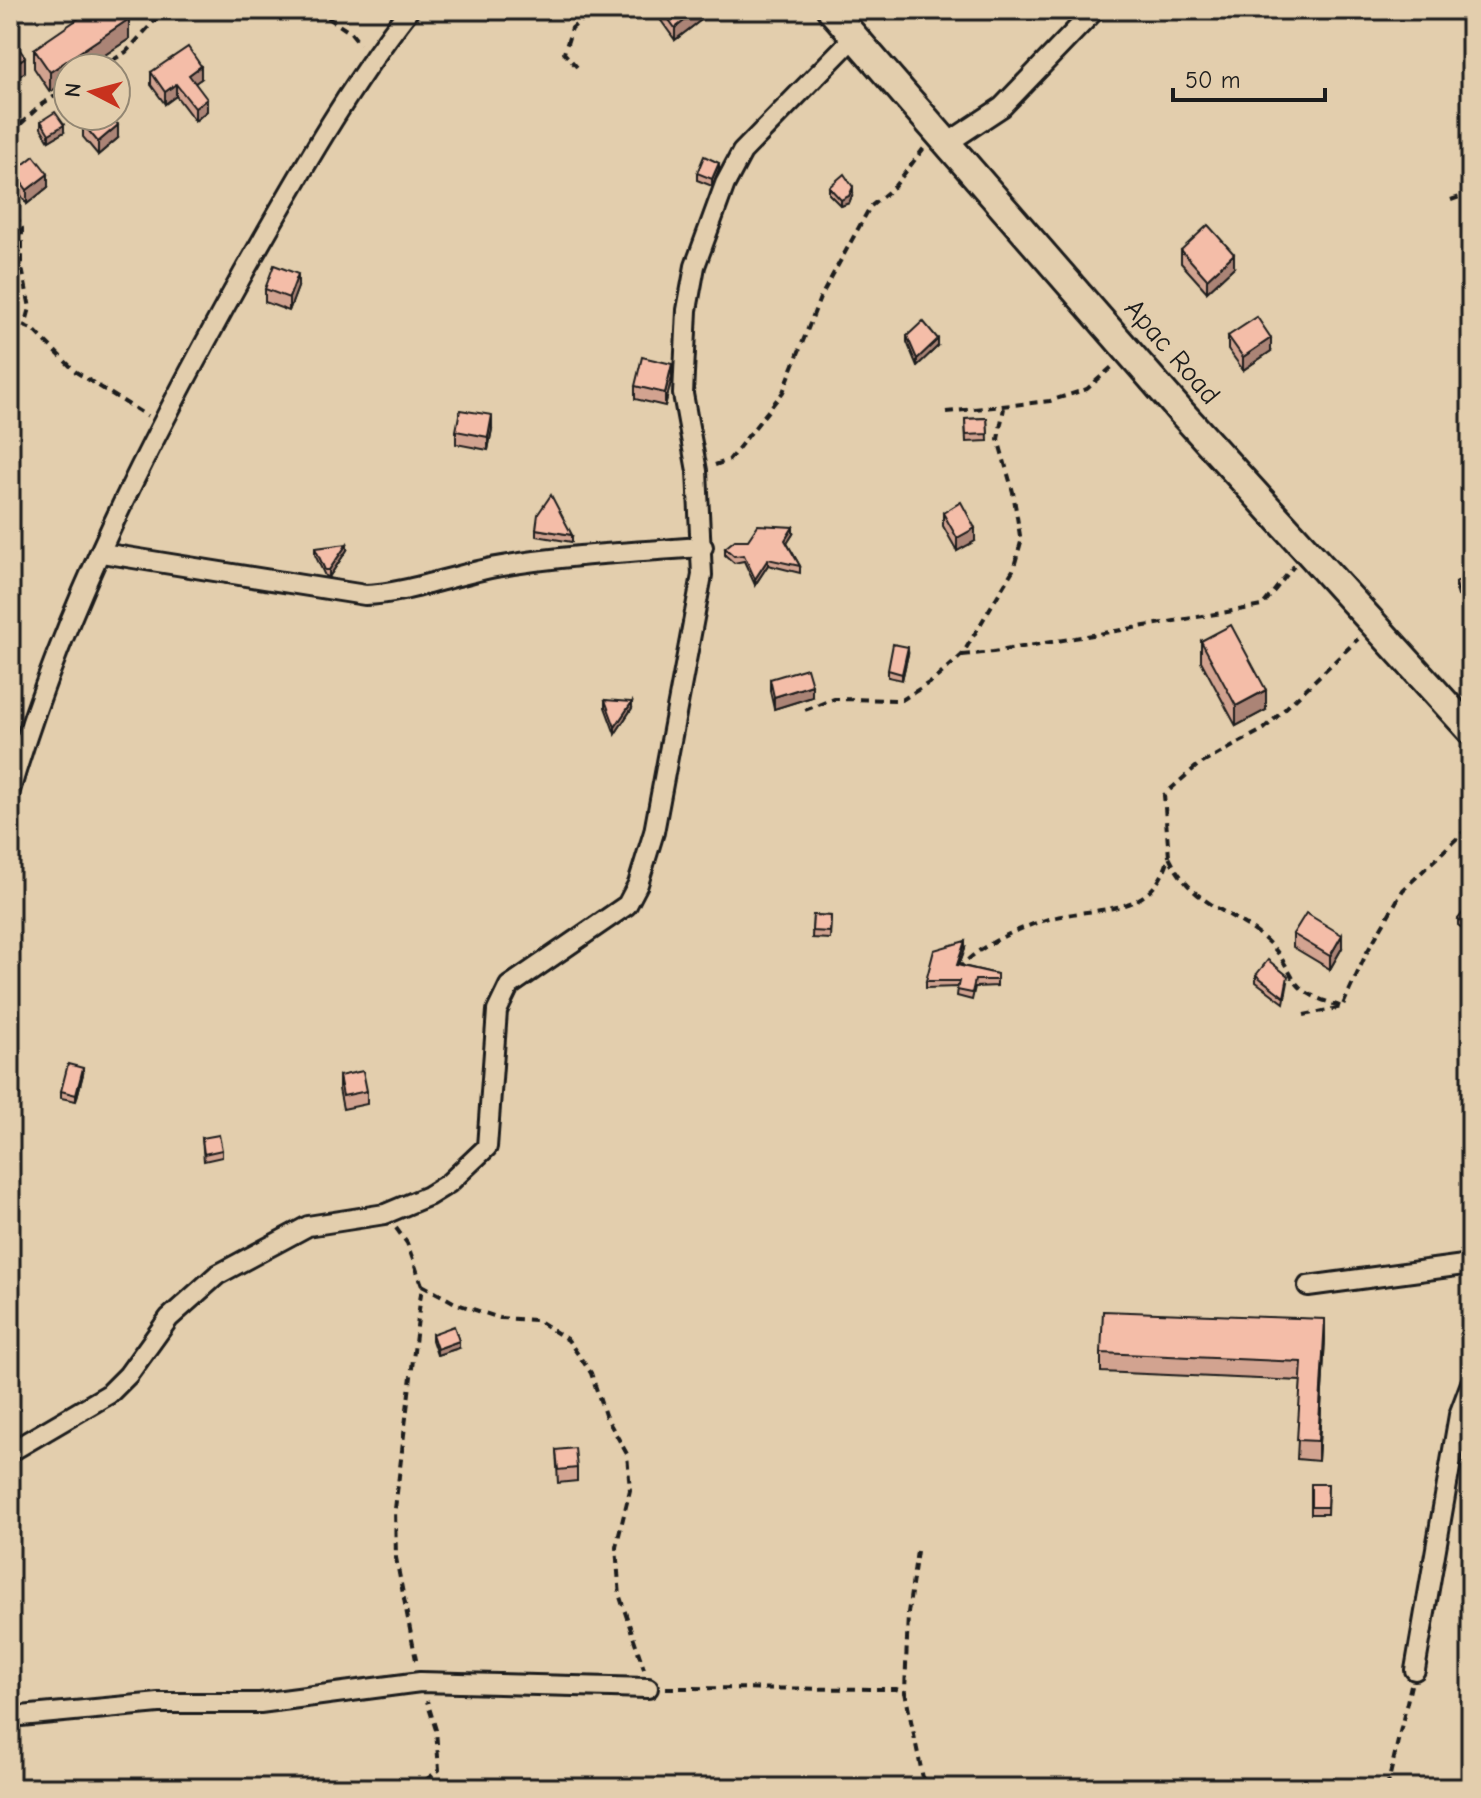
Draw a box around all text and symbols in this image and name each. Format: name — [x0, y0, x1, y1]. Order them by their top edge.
north arrow — [52, 52, 132, 132]
scale bar — [1173, 52, 1325, 102]
text: 50 m — [1185, 66, 1241, 94]
text: N — [59, 82, 87, 99]
street label: Apac Road — [1118, 293, 1227, 411]

